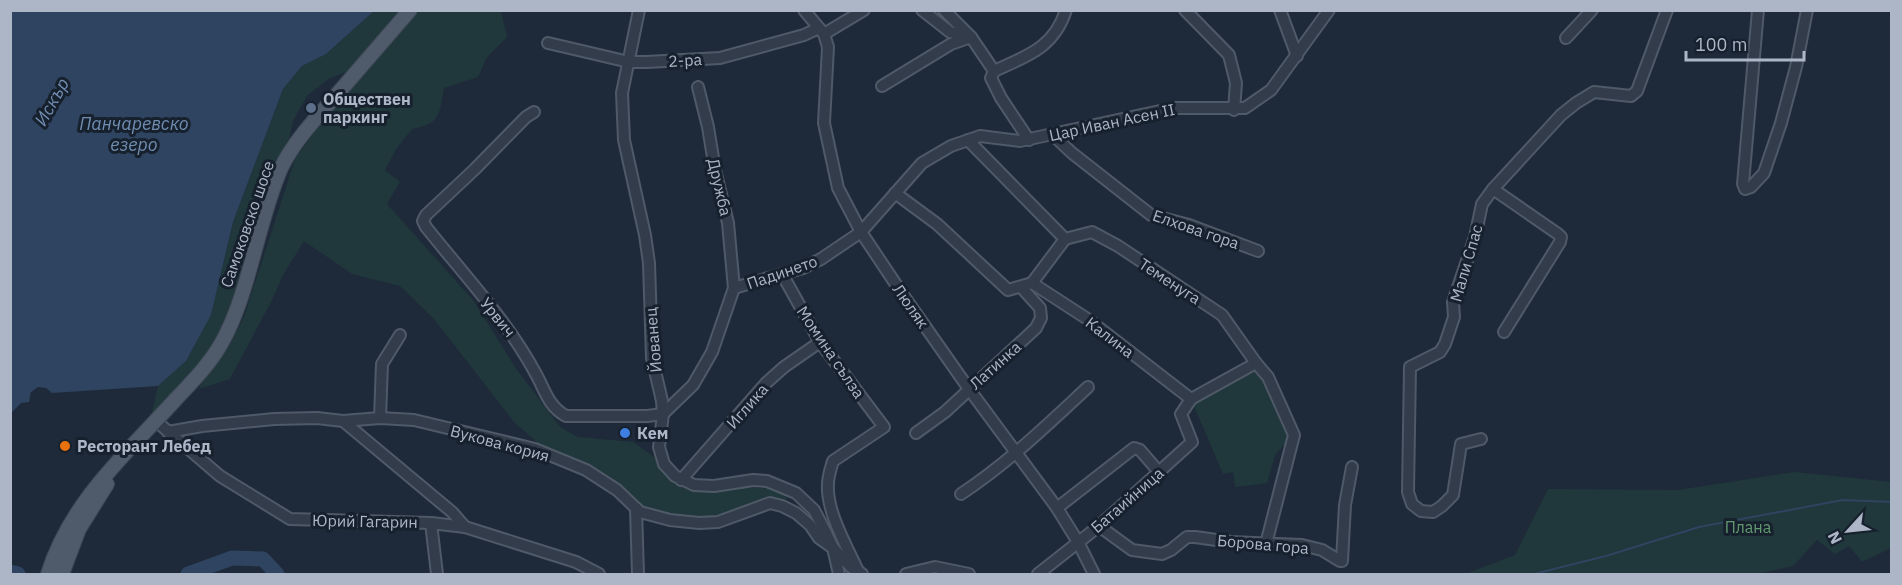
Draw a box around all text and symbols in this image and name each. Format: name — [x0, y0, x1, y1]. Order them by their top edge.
scale bar — [1686, 24, 1804, 62]
text: 100 m — [1695, 33, 1747, 56]
street label: 2-ра — [668, 49, 703, 71]
water label: Искър — [29, 74, 74, 130]
place label: Обществен паркинг — [323, 89, 411, 127]
street label: Цар Иван Асен II — [1047, 99, 1177, 145]
marker: Обществен паркинг — [304, 101, 318, 115]
water label: Панчаревско езеро — [79, 112, 189, 156]
street label: Дружба — [704, 156, 736, 218]
street label: Самоковско шосе — [216, 158, 278, 290]
street label: Елхова гора — [1150, 205, 1242, 253]
street label: Мали Спас — [1445, 222, 1487, 304]
street label: Падинето — [744, 251, 820, 293]
street label: Теменуга — [1135, 254, 1205, 309]
street label: Люляк — [889, 280, 934, 332]
street label: Урвич — [476, 293, 520, 341]
street label: Момина сълза — [793, 302, 870, 402]
street label: Йованец — [640, 306, 666, 373]
street label: Калина — [1082, 312, 1139, 362]
street label: Латинка — [965, 336, 1025, 393]
street label: Иглика — [722, 379, 772, 433]
street label: Вукова кория — [448, 420, 552, 466]
place label: Кем — [637, 423, 668, 443]
marker: Кем — [618, 426, 632, 440]
place label: Ресторант Лебед — [77, 436, 212, 456]
marker: Ресторант Лебед — [58, 439, 72, 453]
street label: Батаийница — [1086, 463, 1168, 537]
north arrow — [1818, 501, 1878, 561]
street label: Юрий Гагарин — [312, 510, 418, 532]
park label: Плана — [1725, 517, 1772, 537]
text: N — [1823, 528, 1846, 548]
street label: Борова гора — [1216, 530, 1310, 558]

